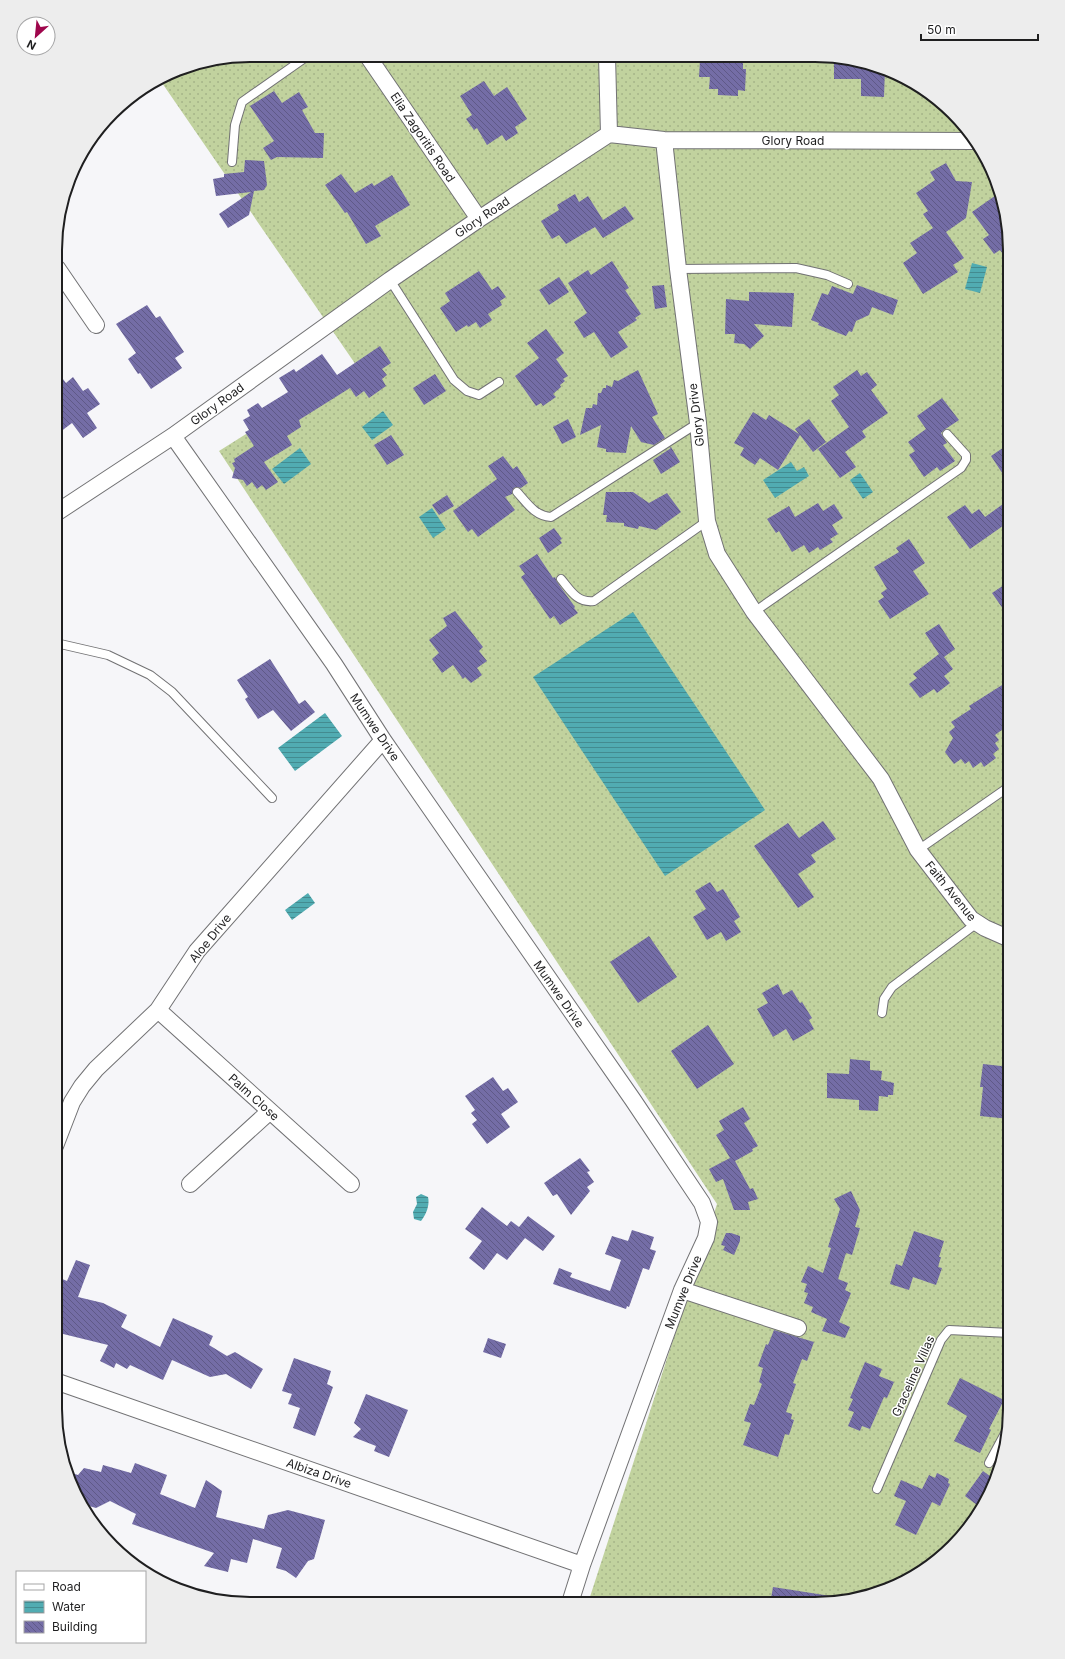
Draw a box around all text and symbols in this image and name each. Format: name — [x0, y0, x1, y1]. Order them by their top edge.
north arrow — [16, 16, 56, 56]
scale bar — [921, 16, 1038, 42]
text: 50 m — [927, 22, 956, 37]
text: N — [25, 37, 38, 53]
street label: Elia Zagoritis Road — [387, 89, 459, 185]
street label: Glory Road — [762, 133, 824, 148]
street label: Glory Road — [452, 193, 512, 241]
street label: Glory Road — [187, 379, 247, 429]
street label: Glory Drive — [685, 382, 707, 448]
street label: Mumwe Drive — [347, 690, 403, 764]
street label: Faith Avenue — [922, 858, 980, 924]
street label: Aloe Drive — [186, 911, 234, 965]
street label: Mumwe Drive — [530, 958, 588, 1030]
street label: Palm Close — [225, 1070, 283, 1124]
street label: Mumwe Drive — [661, 1253, 705, 1331]
street label: Graceline Villas — [888, 1333, 938, 1419]
street label: Albiza Drive — [284, 1455, 354, 1491]
legend — [16, 1571, 146, 1643]
text: Road — [52, 1579, 81, 1594]
text: Water — [52, 1599, 86, 1614]
text: Building — [52, 1619, 97, 1634]

